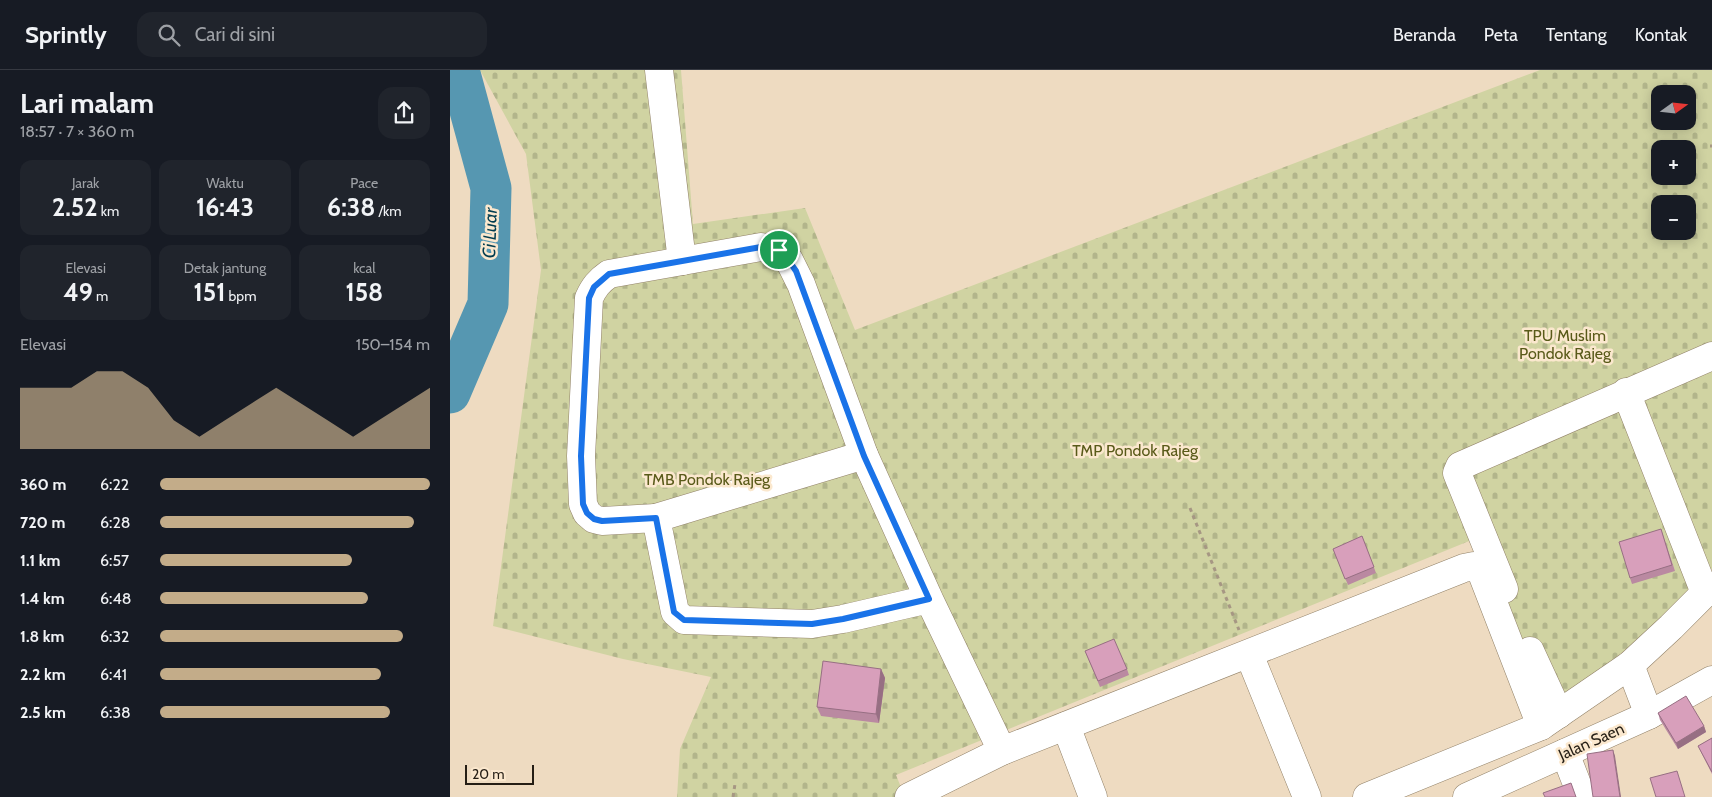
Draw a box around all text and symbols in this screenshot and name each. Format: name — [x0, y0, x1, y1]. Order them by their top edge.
search box — [137, 12, 487, 57]
text: Sprintly — [25, 20, 107, 49]
icon: search — [155, 21, 183, 49]
text: Cari di sini — [195, 23, 275, 46]
text: Beranda — [1393, 24, 1456, 46]
text: Peta — [1484, 24, 1518, 46]
text: Tentang — [1546, 24, 1607, 46]
text: Kontak — [1635, 24, 1687, 46]
north arrow — [1651, 85, 1696, 130]
map controls — [1651, 85, 1696, 240]
text: Lari malam — [20, 86, 154, 120]
button: share — [378, 87, 430, 139]
text: 18:57 · 7 × 360 m — [20, 122, 134, 141]
button: + — [1651, 140, 1696, 185]
text: Jarak — [72, 174, 99, 192]
text: Waktu — [206, 174, 244, 192]
text: Pace — [350, 174, 378, 192]
text: 2.52 — [52, 192, 98, 222]
text: 16:43 — [196, 192, 254, 222]
text: 6:38 — [327, 192, 375, 222]
button: − — [1651, 195, 1696, 240]
text: km — [98, 202, 119, 220]
text: /km — [375, 202, 402, 220]
water label: Ci Luar — [478, 206, 502, 259]
pin — [758, 229, 800, 271]
icon: arrive — [765, 236, 793, 264]
text: Elevasi — [65, 259, 106, 277]
text: Detak jantung — [184, 259, 266, 277]
text: kcal — [353, 259, 376, 277]
text: 49 — [63, 277, 93, 307]
text: 151 — [194, 277, 225, 307]
text: 158 — [345, 277, 383, 307]
text: m — [93, 287, 108, 305]
text: bpm — [225, 287, 256, 305]
park label: TPU Muslim Pondok Rajeg — [1519, 326, 1612, 363]
text: Elevasi — [20, 335, 66, 354]
text: 150–154 m — [356, 335, 430, 354]
park label: TMP Pondok Rajeg — [1072, 441, 1199, 460]
park label: TMB Pondok Rajeg — [644, 470, 771, 489]
text: 360 m — [20, 475, 66, 494]
text: 6:22 — [100, 475, 129, 494]
text: 720 m — [20, 513, 65, 532]
text: 6:28 — [100, 513, 131, 532]
text: 1.1 km — [20, 551, 60, 570]
text: 6:57 — [100, 551, 129, 570]
text: 1.4 km — [20, 589, 65, 608]
text: 6:48 — [100, 589, 131, 608]
text: 1.8 km — [20, 627, 64, 646]
text: 6:32 — [100, 627, 129, 646]
text: 2.2 km — [20, 665, 66, 684]
text: 6:41 — [100, 665, 127, 684]
text: 2.5 km — [20, 703, 66, 722]
text: 6:38 — [100, 703, 131, 722]
street label: Jalan Saen — [1555, 719, 1627, 765]
scale bar — [465, 762, 534, 785]
text: 20 m — [472, 765, 505, 783]

